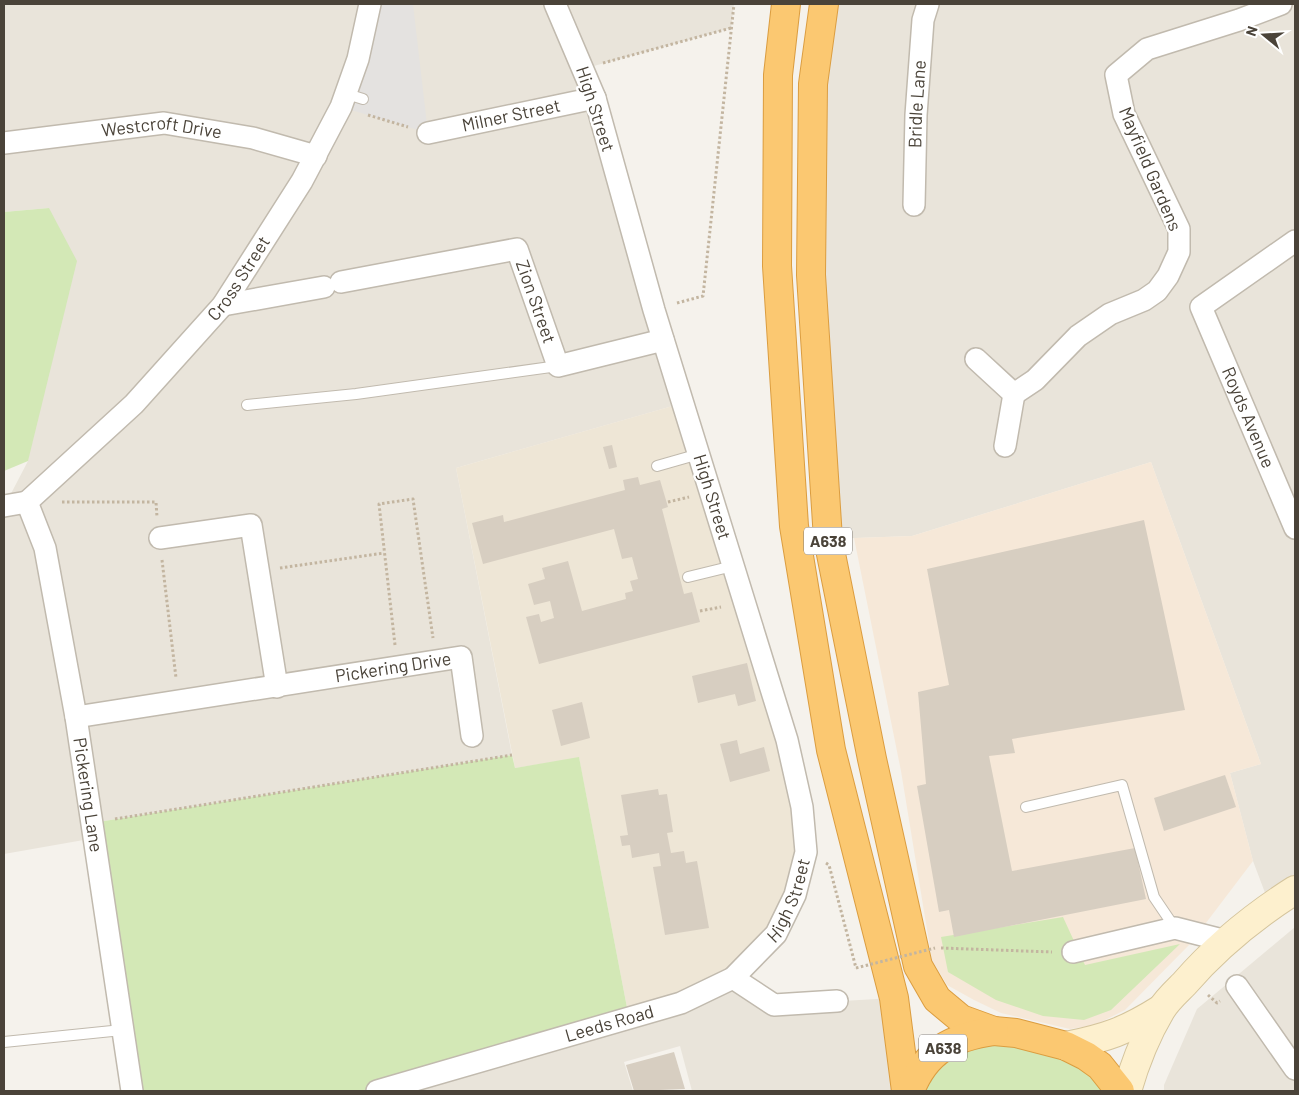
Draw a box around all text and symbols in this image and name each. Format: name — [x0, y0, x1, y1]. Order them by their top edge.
north arrow — [1239, 10, 1289, 60]
text: N — [1242, 24, 1261, 38]
street label: Bridle Lane — [903, 59, 930, 148]
street label: High Street — [572, 63, 620, 154]
street label: Milner Street — [460, 94, 562, 136]
street label: Mayfield Gardens — [1115, 103, 1187, 234]
street label: Westcroft Drive — [100, 111, 224, 143]
street label: Cross Street — [202, 232, 274, 325]
street label: Zion Street — [512, 257, 561, 346]
street label: Royds Avenue — [1218, 363, 1280, 471]
street label: High Street — [690, 451, 736, 542]
road number: A638 — [804, 528, 852, 554]
street label: Pickering Drive — [333, 647, 453, 686]
street label: Pickering Lane — [69, 736, 108, 854]
street label: High Street — [762, 856, 814, 947]
street label: Leeds Road — [562, 999, 656, 1046]
road number: A638 — [919, 1034, 967, 1062]

